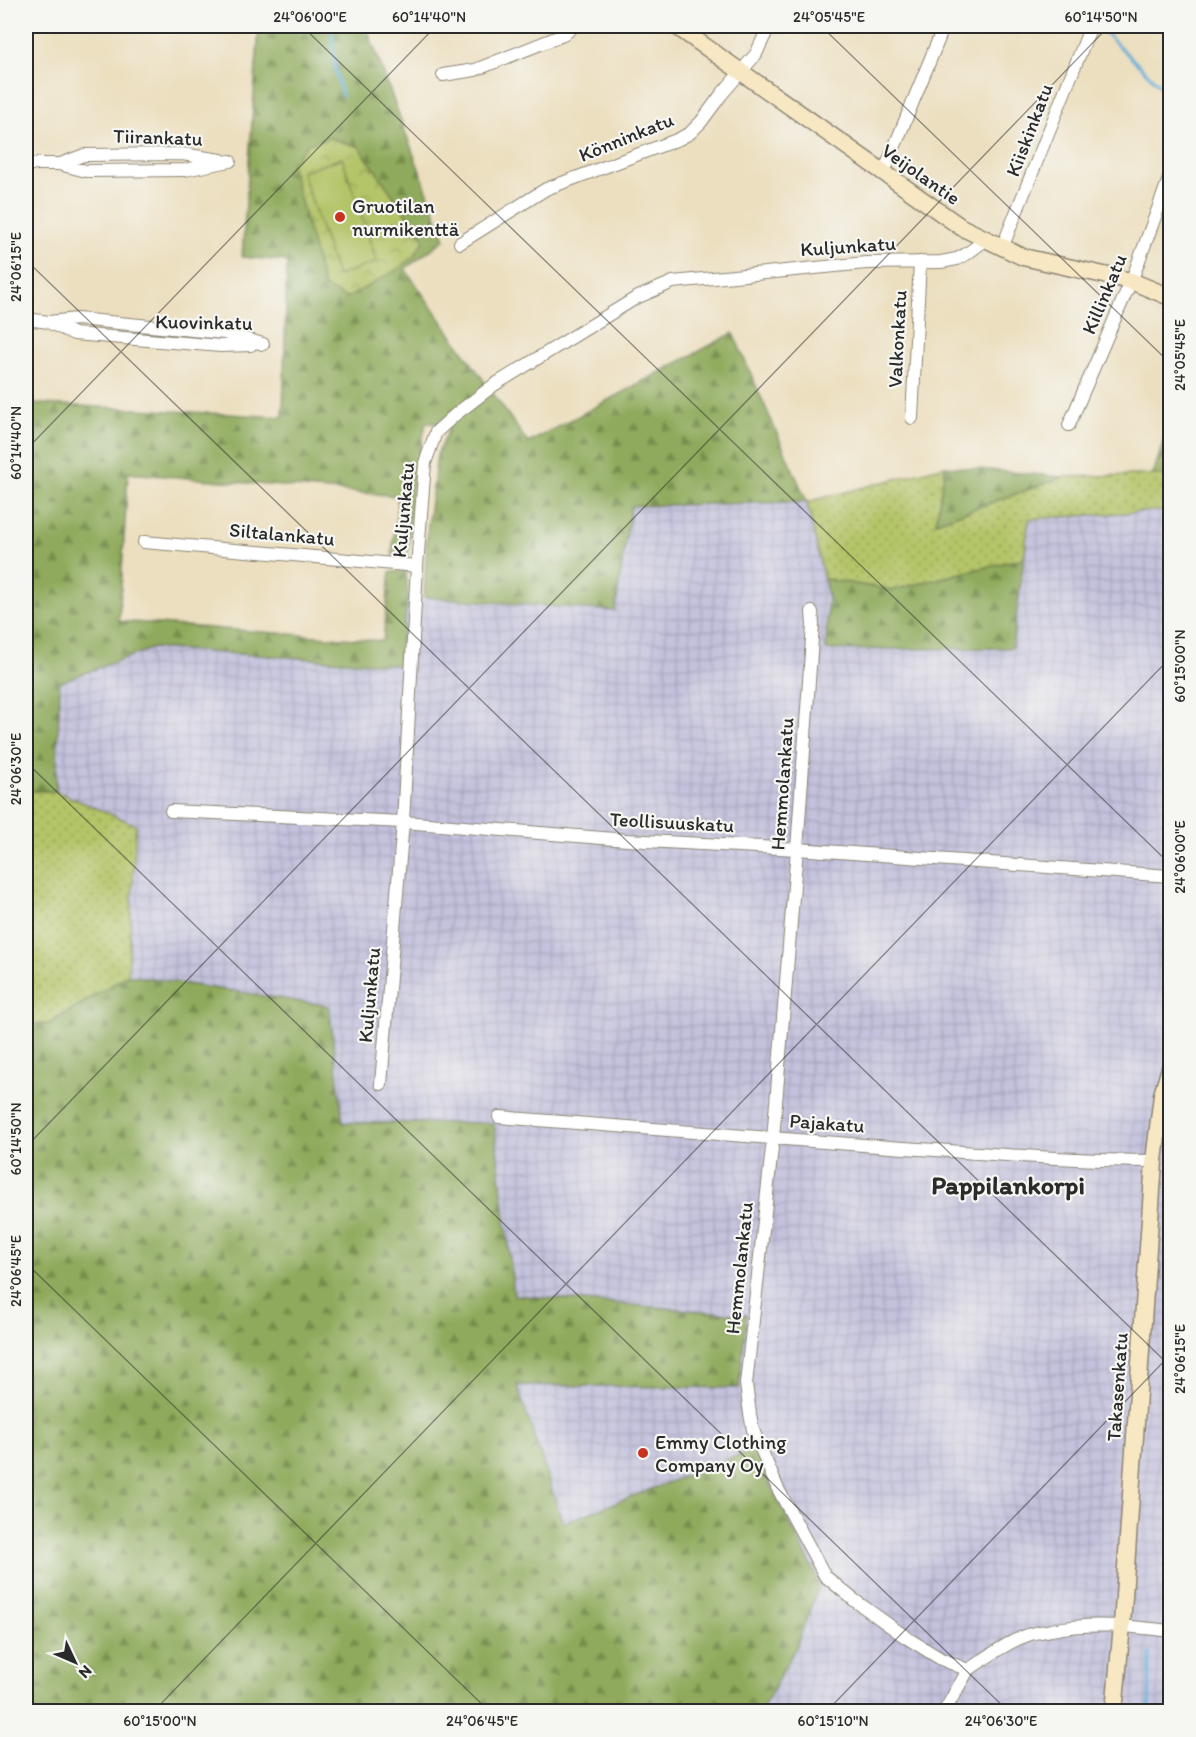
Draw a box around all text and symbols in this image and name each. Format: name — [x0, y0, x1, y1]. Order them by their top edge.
text: 24°06'00"E — [273, 8, 347, 26]
text: 60°14'40"N — [392, 8, 466, 26]
text: 24°05'45"E — [793, 8, 865, 26]
text: 60°14'50"N — [1064, 8, 1138, 26]
street label: Kiiskinkatu — [1000, 80, 1058, 180]
street label: Könninkatu — [575, 107, 677, 167]
street label: Tiirankatu — [113, 123, 203, 151]
street label: Veijolantie — [877, 138, 965, 210]
place label: Gruotilan nurmikenttä — [352, 194, 460, 241]
marker: Gruotilan nurmikenttä — [333, 210, 347, 224]
street label: Kuljunkatu — [799, 231, 897, 261]
text: 24°06'15"E — [7, 232, 25, 302]
street label: Killinkatu — [1076, 250, 1132, 338]
street label: Valkonkatu — [882, 289, 912, 389]
street label: Kuovinkatu — [155, 309, 253, 335]
text: 24°05'45"E — [1171, 319, 1189, 391]
text: 60°14'40"N — [7, 406, 25, 480]
street label: Kuljunkatu — [387, 461, 419, 559]
street label: Siltalankatu — [228, 517, 336, 551]
text: 60°15'00"N — [1171, 629, 1189, 703]
street label: Hemmolankatu — [765, 717, 799, 851]
text: 24°06'30"E — [7, 733, 25, 805]
street label: Teollisuuskatu — [609, 807, 735, 837]
text: 24°06'00"E — [1171, 820, 1189, 894]
street label: Kuljunkatu — [353, 946, 385, 1044]
text: 60°14'50"N — [7, 1102, 25, 1176]
street label: Pajakatu — [789, 1108, 865, 1138]
district label: Pappilankorpi — [931, 1169, 1085, 1201]
street label: Hemmolankatu — [720, 1201, 758, 1335]
text: 24°06'45"E — [7, 1235, 25, 1307]
text: 24°06'15"E — [1171, 1324, 1189, 1394]
street label: Takasenkatu — [1101, 1332, 1133, 1442]
place label: Emmy Clothing Company Oy — [655, 1430, 787, 1477]
marker: Emmy Clothing Company Oy — [636, 1446, 650, 1460]
north arrow — [45, 1632, 105, 1692]
text: N — [75, 1662, 96, 1683]
text: 60°15'00"N — [123, 1712, 197, 1730]
text: 24°06'45"E — [446, 1712, 518, 1730]
text: 60°15'10"N — [797, 1712, 869, 1730]
text: 24°06'30"E — [965, 1712, 1037, 1730]

